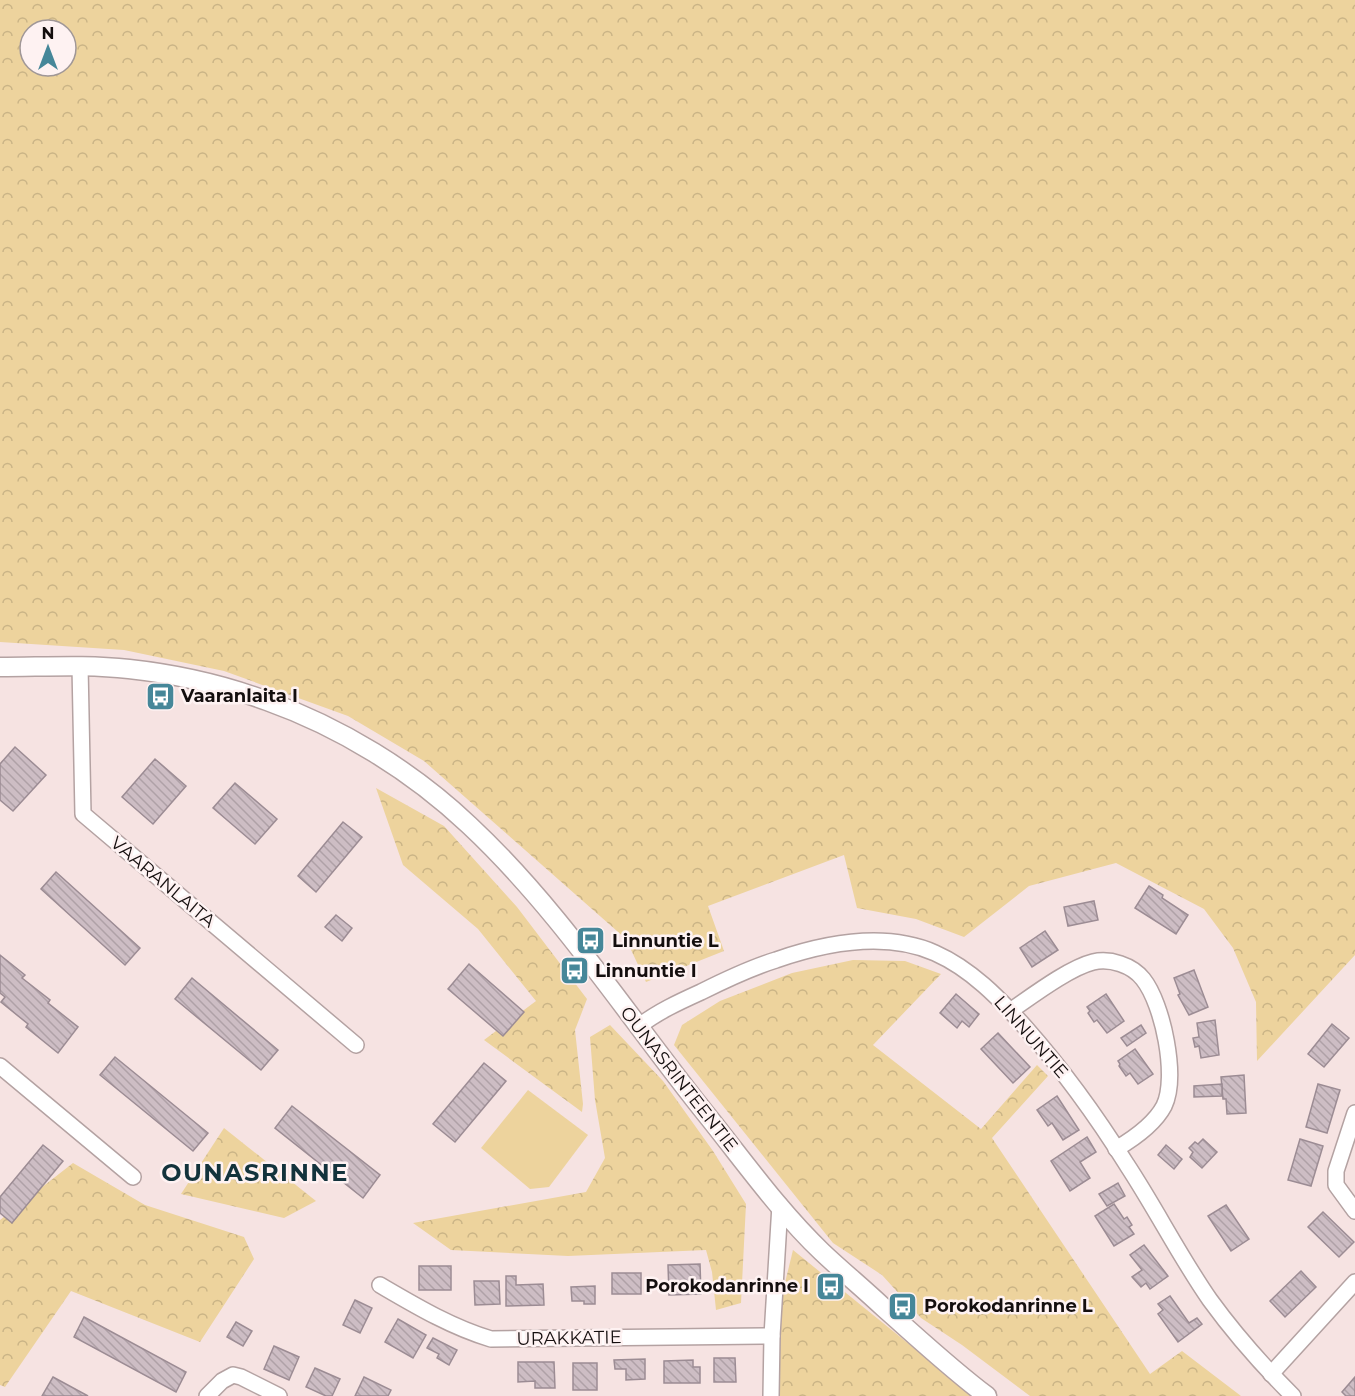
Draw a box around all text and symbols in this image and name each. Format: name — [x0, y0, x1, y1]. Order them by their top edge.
north arrow — [18, 18, 78, 78]
text: N — [42, 24, 54, 43]
bus stop icon: Vaaranlaita I — [144, 680, 176, 712]
place label: Vaaranlaita I — [180, 685, 298, 707]
street label: VAARANLAITA — [106, 832, 220, 932]
bus stop icon: Linnuntie L — [575, 925, 607, 957]
place label: Linnuntie L — [612, 930, 719, 952]
bus stop icon: Linnuntie I — [558, 955, 590, 987]
place label: Linnuntie I — [595, 960, 697, 982]
street label: LINNUNTIE — [989, 991, 1073, 1083]
street label: OUNASRINTEENTIE — [616, 1002, 742, 1156]
district label: OUNASRINNE — [161, 1158, 349, 1187]
bus stop icon: Porokodanrinne I — [814, 1270, 846, 1302]
place label: Porokodanrinne I — [645, 1275, 809, 1297]
bus stop icon: Porokodanrinne L — [887, 1290, 919, 1322]
place label: Porokodanrinne L — [924, 1295, 1093, 1317]
street label: URAKKATIE — [516, 1326, 622, 1350]

